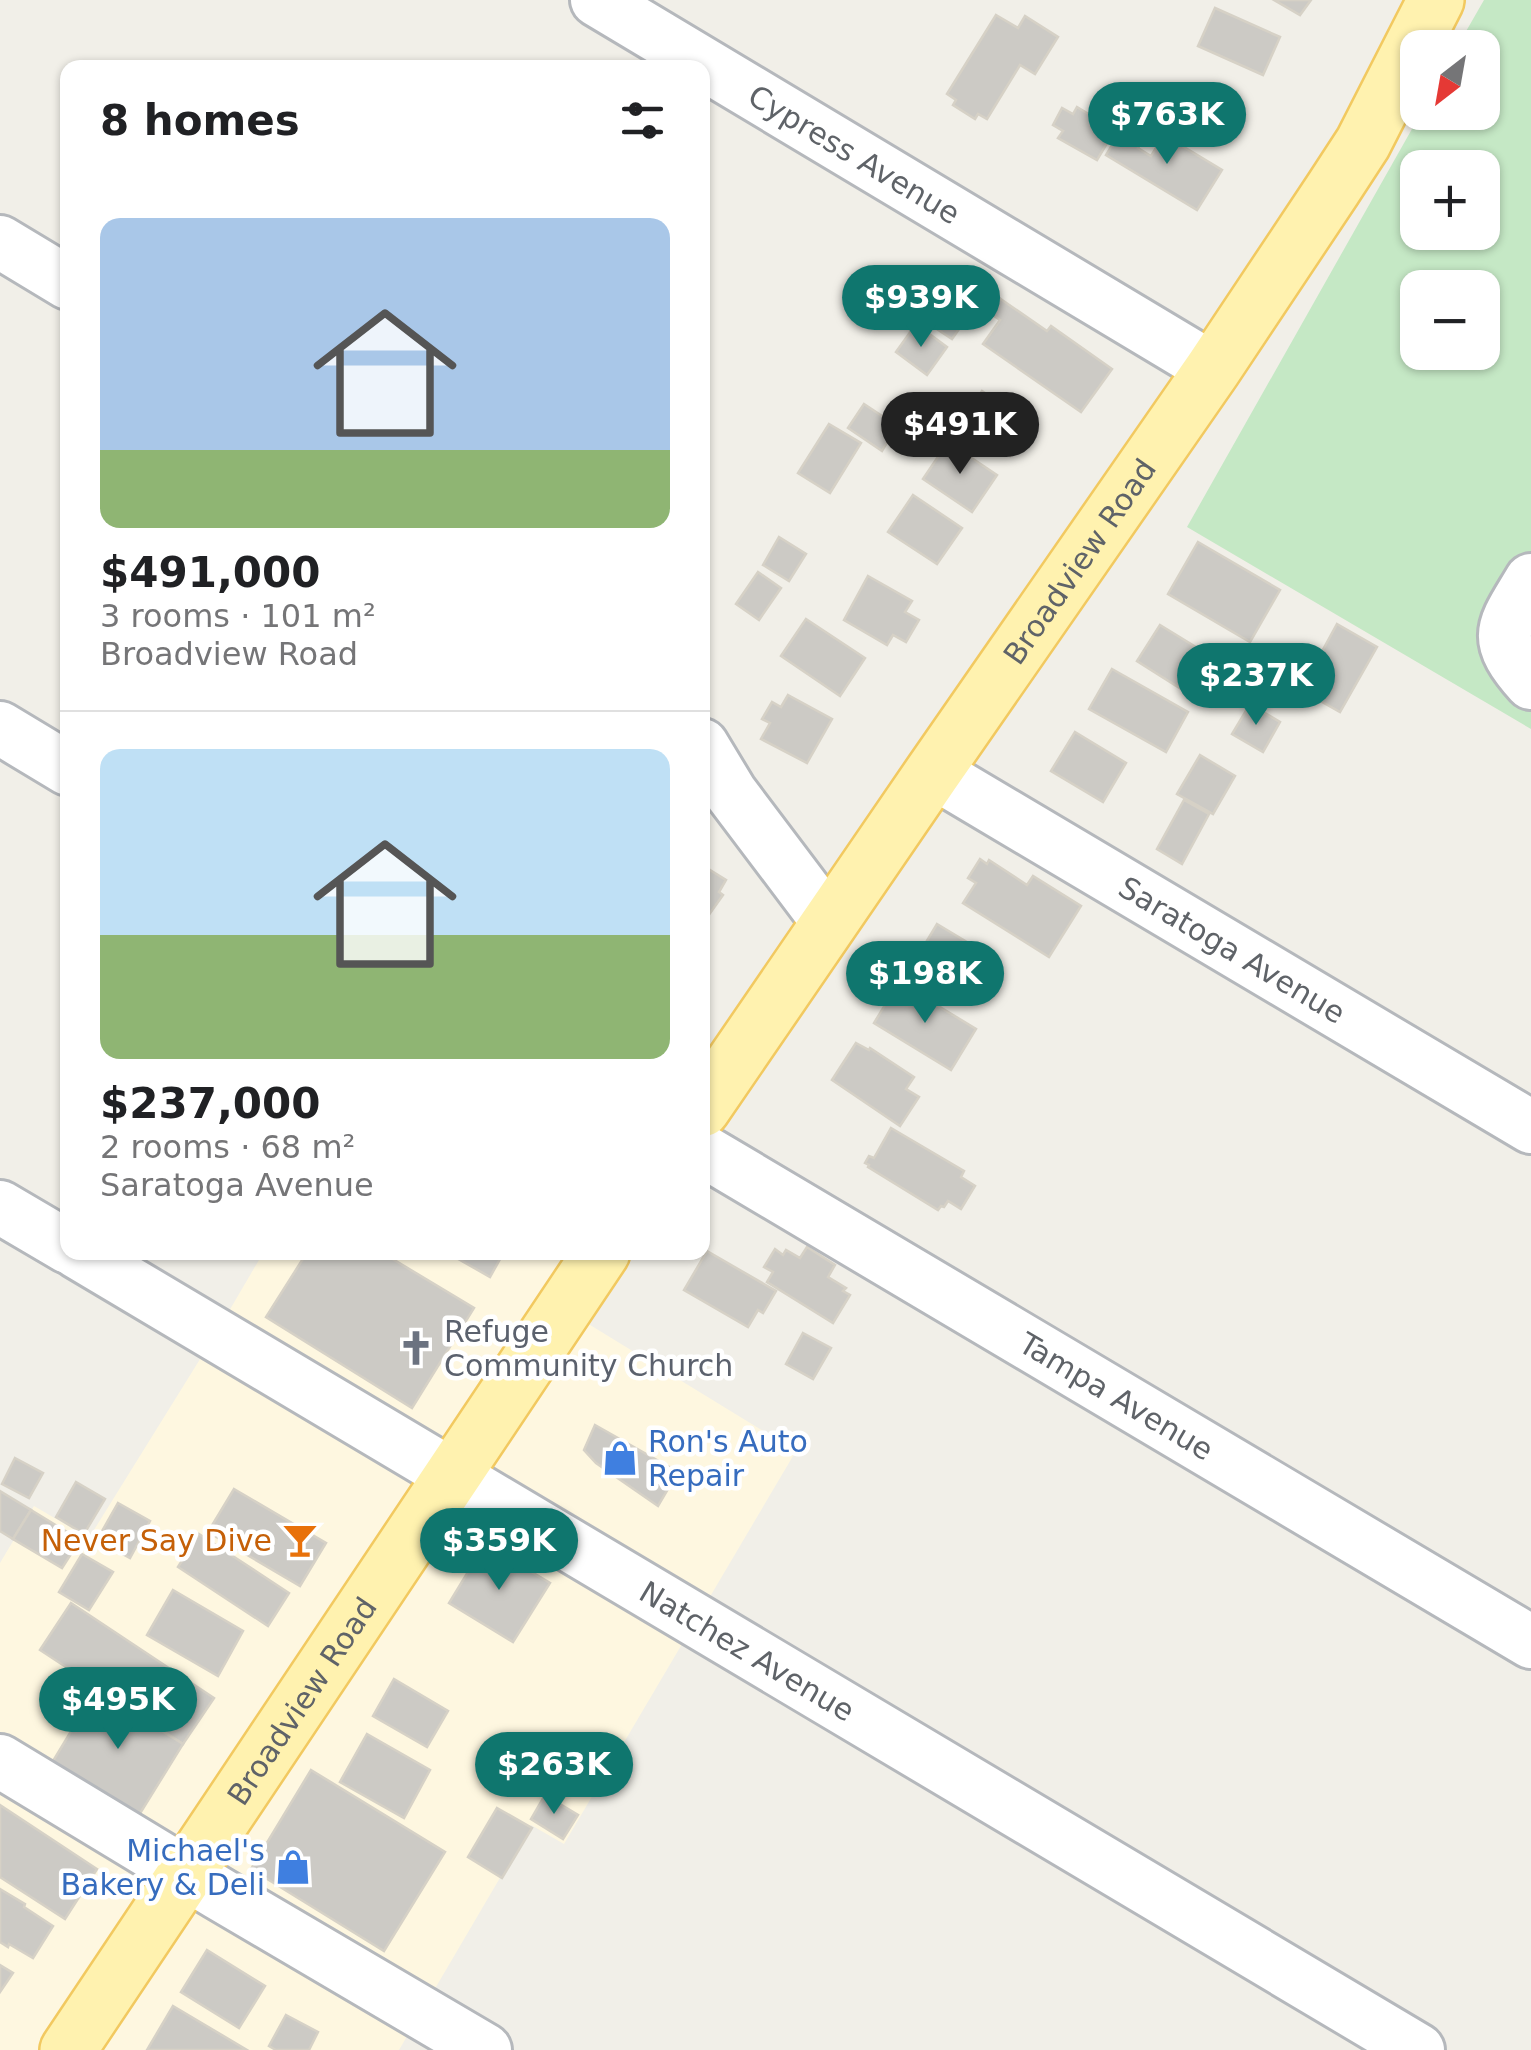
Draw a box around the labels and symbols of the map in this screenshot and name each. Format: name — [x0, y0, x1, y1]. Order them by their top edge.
north arrow — [1400, 30, 1500, 130]
street label: Cypress Avenue — [742, 77, 966, 231]
pin: $763K — [1097, 82, 1237, 167]
pin: $939K — [851, 265, 991, 350]
pin: $491K — [890, 392, 1030, 477]
street label: Broadview Road — [996, 452, 1163, 671]
pin: $237K — [1186, 643, 1326, 728]
street label: Saratoga Avenue — [1113, 869, 1352, 1030]
pin: $198K — [855, 941, 995, 1026]
place label: Refuge Community Church — [444, 1314, 733, 1383]
street label: Tampa Avenue — [1012, 1324, 1220, 1467]
church icon: Refuge Community Church — [397, 1329, 435, 1367]
place label: Ron's Auto Repair — [648, 1424, 808, 1493]
shop icon: Ron's Auto Repair — [601, 1439, 639, 1477]
pin: $359K — [429, 1508, 569, 1593]
bar icon: Never Say Dive — [281, 1521, 319, 1559]
place label: Never Say Dive — [41, 1523, 272, 1558]
street label: Natchez Avenue — [634, 1574, 861, 1728]
street label: Broadview Road — [220, 1591, 383, 1811]
pin: $495K — [48, 1667, 188, 1752]
pin: $263K — [484, 1732, 624, 1817]
place label: Michael's Bakery & Deli — [60, 1833, 265, 1902]
shop icon: Michael's Bakery & Deli — [274, 1848, 312, 1886]

